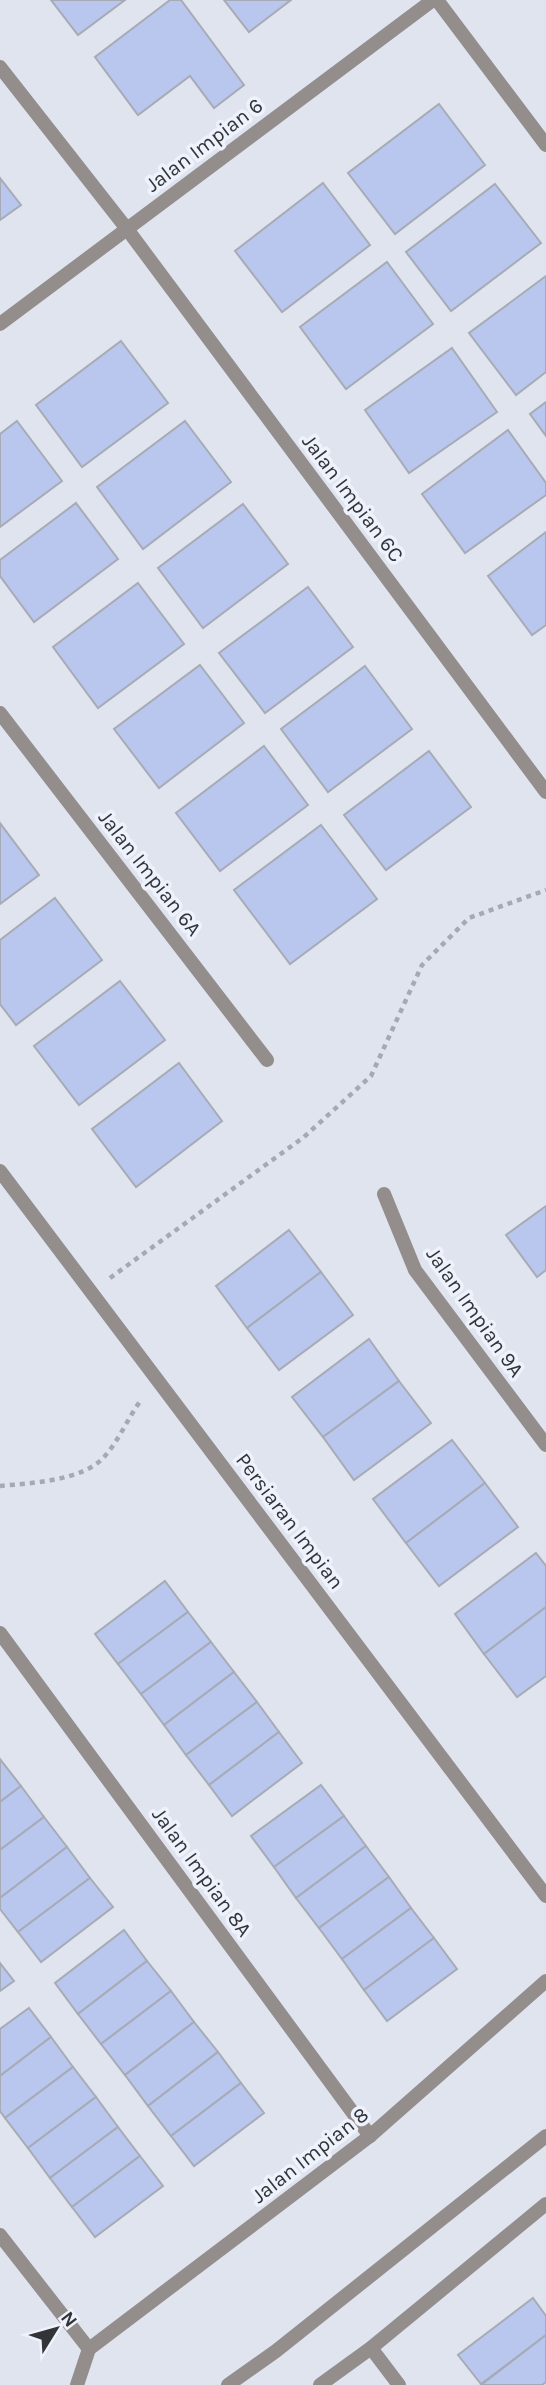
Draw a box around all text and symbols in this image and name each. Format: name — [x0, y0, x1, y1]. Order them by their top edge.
street label: Jalan Impian 6 — [141, 93, 267, 197]
street label: Jalan Impian 6C — [297, 430, 409, 566]
street label: Jalan Impian 6A — [94, 806, 206, 940]
street label: Jalan Impian 9A — [421, 1243, 529, 1381]
street label: Persiaran Impian — [231, 1448, 349, 1594]
street label: Jalan Impian 8A — [147, 1803, 257, 1941]
street label: Jalan Impian 8 — [247, 2102, 373, 2208]
north arrow — [21, 2294, 91, 2364]
text: N — [56, 2307, 82, 2331]

